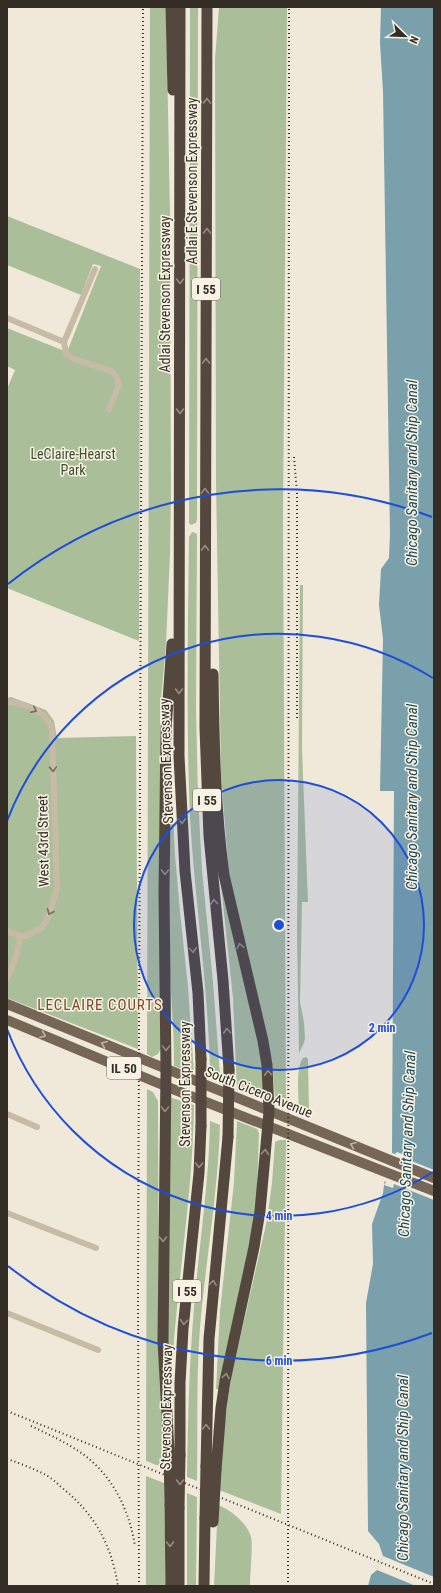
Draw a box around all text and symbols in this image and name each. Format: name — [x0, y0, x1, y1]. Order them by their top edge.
north arrow — [385, 16, 425, 56]
text: N — [406, 34, 421, 46]
street label: Adlai E Stevenson Expressway — [184, 97, 200, 265]
one-way arrow — [203, 98, 211, 104]
street label: Adlai Stevenson Expressway — [157, 215, 173, 372]
one-way arrow — [203, 228, 211, 234]
one-way arrow — [176, 278, 184, 284]
road number: I 55 — [192, 278, 220, 300]
one-way arrow — [202, 358, 210, 364]
water label: Chicago Sanitary and Ship Canal — [403, 379, 421, 566]
one-way arrow — [176, 408, 184, 414]
park label: LeClaire-Hearst Park — [30, 446, 116, 478]
one-way arrow — [201, 488, 209, 494]
one-way arrow — [201, 545, 209, 551]
one-way arrow — [175, 688, 183, 694]
street label: Stevenson Expressway — [156, 698, 176, 824]
water label: Chicago Sanitary and Ship Canal — [403, 703, 421, 890]
one-way arrow — [30, 705, 37, 712]
one-way arrow — [49, 766, 57, 772]
road number: I 55 — [193, 789, 221, 811]
street label: West 43rd Street — [34, 795, 52, 887]
one-way arrow — [177, 818, 186, 824]
one-way arrow — [161, 869, 169, 875]
one-way arrow — [210, 899, 219, 905]
one-way arrow — [47, 908, 55, 916]
centre of rings — [272, 918, 286, 932]
one-way arrow — [237, 943, 245, 949]
one-way arrow — [188, 947, 197, 953]
district label: LECLAIRE COURTS — [37, 996, 163, 1014]
street label: Stevenson Expressway — [177, 1021, 193, 1147]
text: 2 min — [369, 1021, 395, 1035]
one-way arrow — [222, 1028, 231, 1034]
one-way arrow — [39, 1030, 46, 1038]
one-way arrow — [100, 1041, 107, 1049]
one-way arrow — [162, 1045, 170, 1051]
water label: Chicago Sanitary and Ship Canal — [395, 1050, 419, 1237]
road number: IL 50 — [107, 1057, 141, 1079]
street label: South Cicero Avenue — [203, 1063, 315, 1121]
one-way arrow — [263, 1070, 272, 1076]
one-way arrow — [161, 1106, 169, 1112]
one-way arrow — [350, 1142, 358, 1150]
one-way arrow — [261, 1149, 270, 1155]
one-way arrow — [195, 1162, 204, 1168]
text: 4 min — [266, 1209, 292, 1223]
one-way arrow — [159, 1236, 167, 1242]
road number: I 55 — [173, 1280, 201, 1302]
one-way arrow — [209, 1280, 218, 1286]
one-way arrow — [179, 1319, 188, 1325]
street label: Stevenson Expressway — [157, 1344, 175, 1470]
text: 6 min — [266, 1354, 292, 1368]
one-way arrow — [222, 1373, 230, 1379]
water label: Chicago Sanitary and Ship Canal — [394, 1374, 412, 1561]
one-way arrow — [202, 1424, 210, 1430]
one-way arrow — [176, 1479, 184, 1485]
one-way arrow — [166, 1541, 174, 1547]

